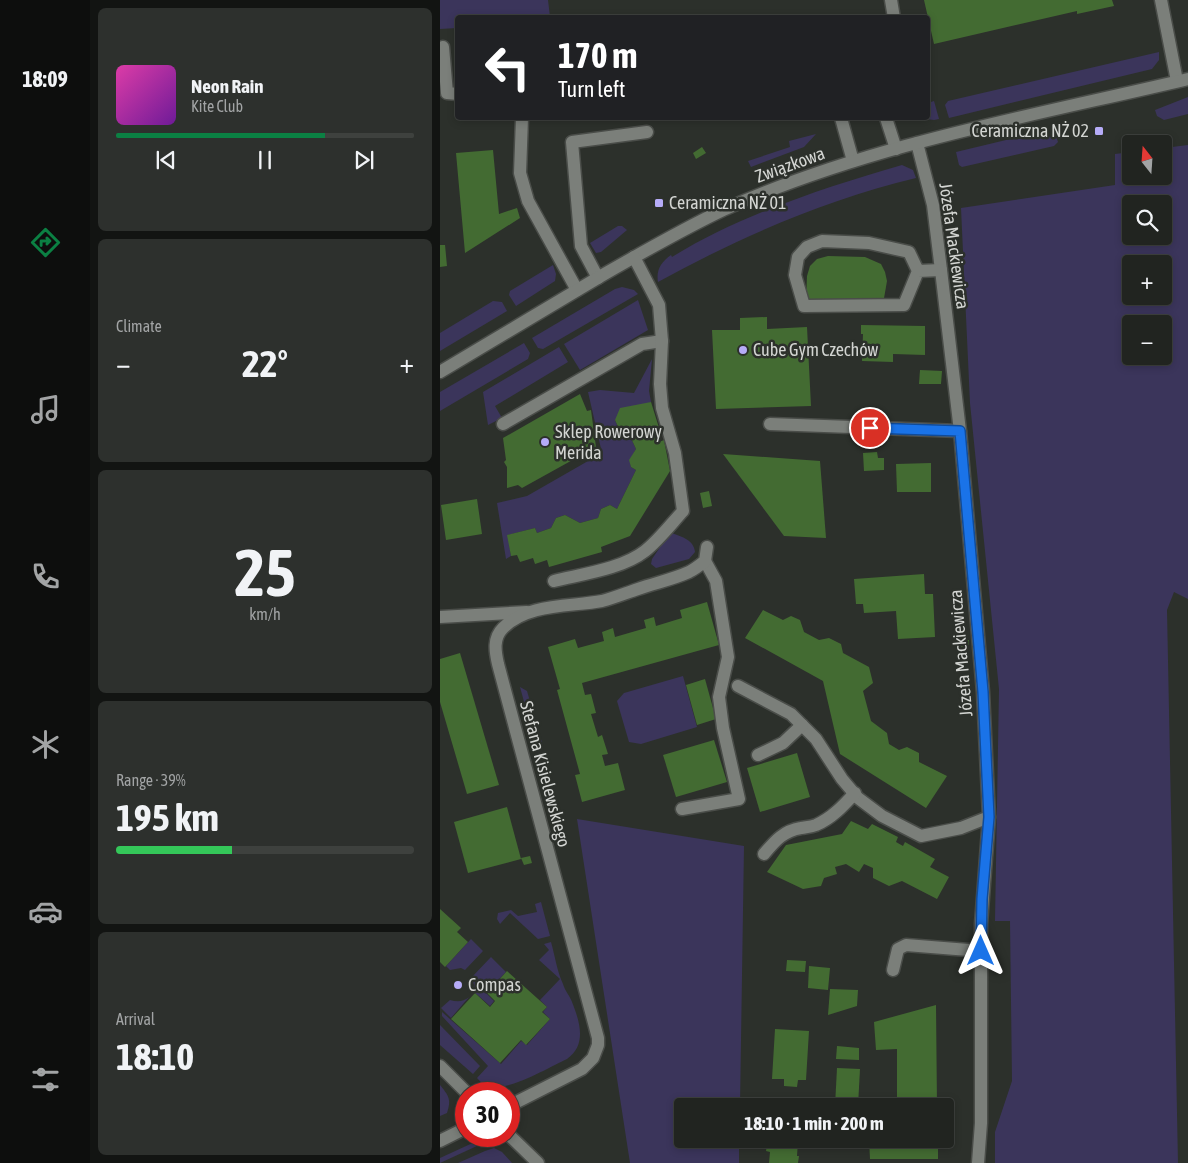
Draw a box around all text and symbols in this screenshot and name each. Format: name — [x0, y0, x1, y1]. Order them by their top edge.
icon: left — [475, 35, 540, 100]
text: 170 m — [558, 35, 637, 75]
text: 18:09 — [22, 66, 68, 92]
text: Neon Rain — [191, 75, 263, 97]
text: Turn left — [558, 76, 625, 102]
text: Kite Club — [191, 97, 243, 115]
place label: Ceramiczna NŻ 02 — [971, 120, 1089, 141]
marker: Ceramiczna NŻ 02 — [1093, 125, 1105, 137]
north arrow — [1122, 135, 1172, 185]
map controls — [1122, 135, 1172, 365]
street label: Związkowa — [752, 142, 828, 187]
icon: previous — [152, 146, 180, 174]
icon: pause — [251, 146, 279, 174]
icon: next — [350, 146, 378, 174]
street label: Józefa Mackiewicza — [935, 181, 974, 310]
place label: Ceramiczna NŻ 01 — [669, 192, 787, 213]
button: search — [1122, 195, 1172, 245]
marker: Ceramiczna NŻ 01 — [653, 197, 665, 209]
icon: directions — [28, 225, 63, 260]
button: + — [1122, 255, 1172, 305]
button: − — [1122, 315, 1172, 365]
text: Climate — [116, 317, 162, 335]
place label: Cube Gym Czechów — [753, 339, 878, 360]
text: 22° — [242, 342, 288, 385]
marker: Cube Gym Czechów — [737, 344, 749, 356]
text: − — [116, 347, 131, 379]
text: + — [399, 347, 414, 379]
icon: music — [28, 392, 63, 427]
pin — [849, 407, 891, 449]
icon: arrive — [856, 414, 884, 442]
place label: Sklep Rowerowy Merida — [555, 421, 662, 463]
marker: Sklep Rowerowy Merida — [539, 436, 551, 448]
text: 25 — [234, 535, 296, 610]
icon: phone — [28, 559, 63, 594]
street label: Józefa Mackiewicza — [944, 589, 977, 717]
text: km/h — [249, 605, 281, 623]
street label: Stefana Kisielewskiego — [516, 698, 575, 849]
icon: climate — [28, 727, 63, 762]
text: Range · 39% — [116, 771, 186, 789]
text: 195 km — [116, 796, 219, 839]
icon: car — [28, 894, 63, 929]
position arrow — [954, 924, 1006, 976]
place label: Compas — [468, 974, 521, 995]
marker: Compas — [452, 979, 464, 991]
text: Arrival — [116, 1010, 155, 1028]
text: 18:10 — [116, 1035, 194, 1078]
icon: filters — [28, 1062, 63, 1097]
speed limit sign: 30 — [455, 1082, 520, 1147]
text: 18:10 · 1 min · 200 m — [744, 1112, 884, 1134]

